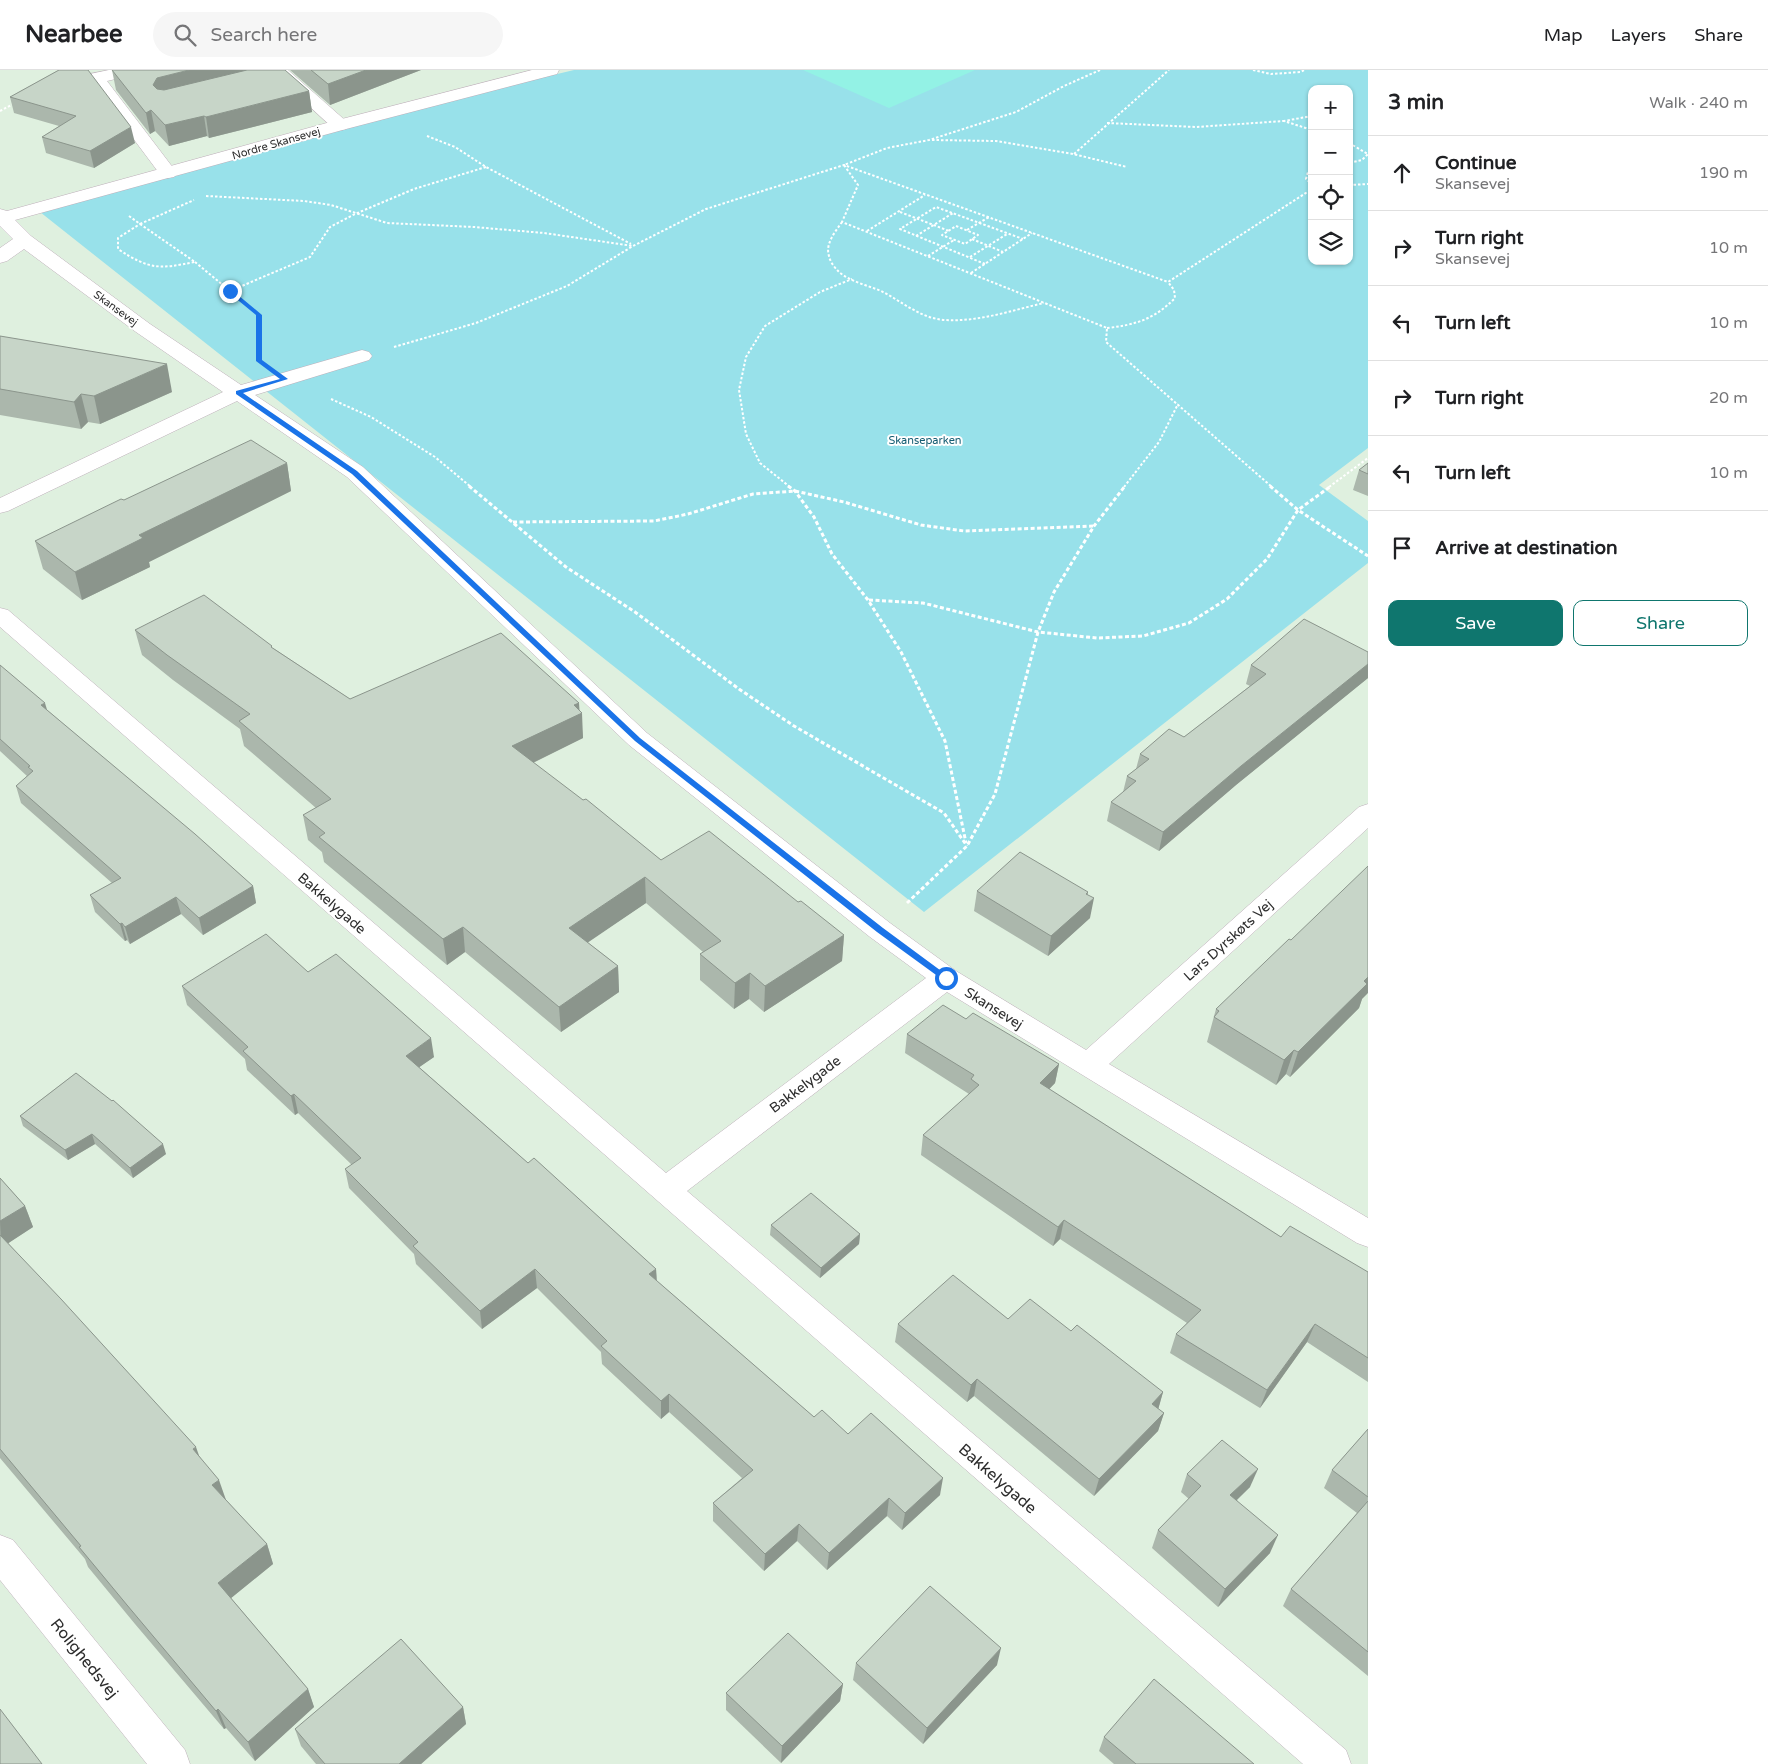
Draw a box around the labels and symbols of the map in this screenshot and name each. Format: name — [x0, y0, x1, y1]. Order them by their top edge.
street label: Nordre Skansevej — [231, 125, 322, 162]
route end — [219, 280, 242, 303]
street label: Skansevej — [91, 288, 141, 329]
park label: Skanseparken — [888, 434, 962, 447]
street label: Bakkelygade — [294, 869, 369, 938]
street label: Lars Dyrskøts Vej — [1180, 896, 1276, 985]
route start — [935, 967, 958, 990]
street label: Skansevej — [961, 984, 1026, 1033]
street label: Bakkelygade — [766, 1052, 844, 1117]
street label: Bakkelygade — [954, 1439, 1041, 1518]
street label: Rolighedsvej — [46, 1615, 123, 1703]

